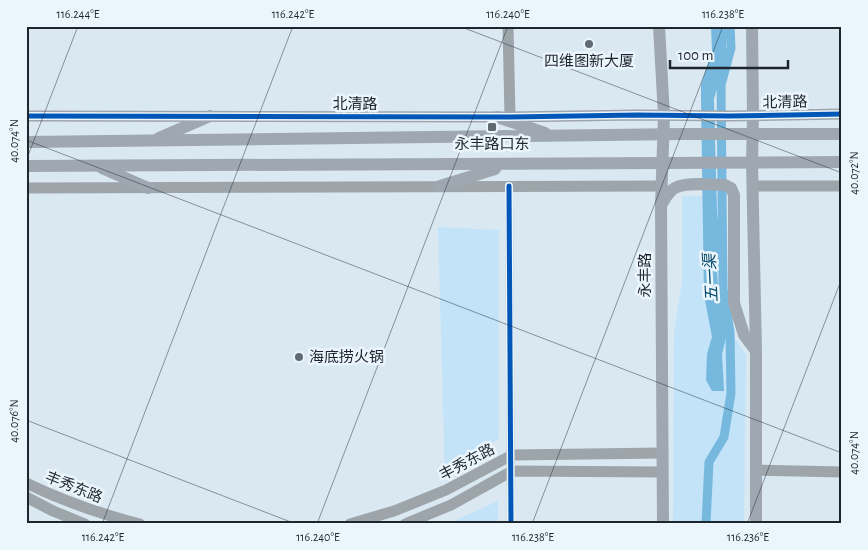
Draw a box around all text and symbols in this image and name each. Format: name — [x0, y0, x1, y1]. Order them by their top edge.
text: 116.244°E — [57, 8, 100, 20]
text: 116.242°E — [272, 8, 315, 20]
text: 116.240°E — [486, 8, 530, 20]
text: 116.238°E — [702, 8, 744, 20]
marker: 四维图新大厦 — [583, 38, 595, 50]
scale bar — [670, 38, 788, 70]
text: 100 m — [678, 48, 713, 63]
place label: 四维图新大厦 — [544, 53, 634, 69]
street label: 北清路 — [762, 93, 808, 110]
street label: 北清路 — [332, 95, 378, 112]
text: 40.074°N — [8, 119, 20, 163]
marker: 永丰路口东 — [486, 121, 498, 133]
place label: 永丰路口东 — [454, 136, 530, 152]
text: 40.072°N — [848, 151, 860, 195]
street label: 永丰路 — [637, 252, 653, 298]
water label: 五一渠 — [701, 252, 720, 302]
place label: 海底捞火锅 — [309, 349, 384, 365]
marker: 海底捞火锅 — [293, 351, 305, 363]
text: 40.076°N — [8, 399, 20, 443]
text: 40.074°N — [848, 431, 860, 475]
street label: 丰秀东路 — [437, 441, 497, 483]
street label: 丰秀东路 — [43, 468, 105, 506]
text: 116.242°E — [82, 531, 125, 543]
text: 116.240°E — [296, 531, 340, 543]
text: 116.238°E — [512, 531, 554, 543]
text: 116.236°E — [727, 531, 769, 543]

